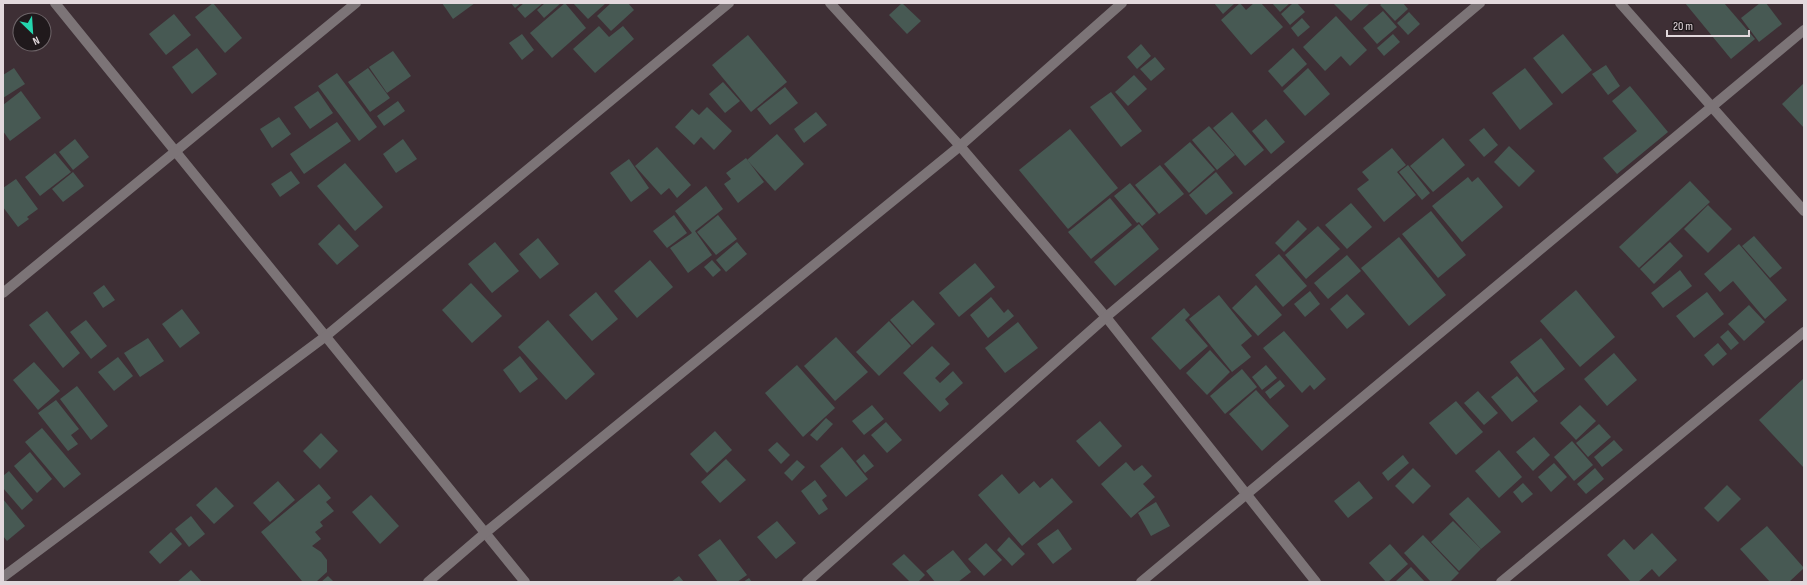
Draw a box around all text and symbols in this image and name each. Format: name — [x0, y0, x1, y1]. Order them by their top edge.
north arrow — [12, 12, 52, 52]
scale bar — [1667, 12, 1749, 38]
text: 20 m — [1673, 19, 1693, 34]
text: N — [30, 33, 41, 48]

